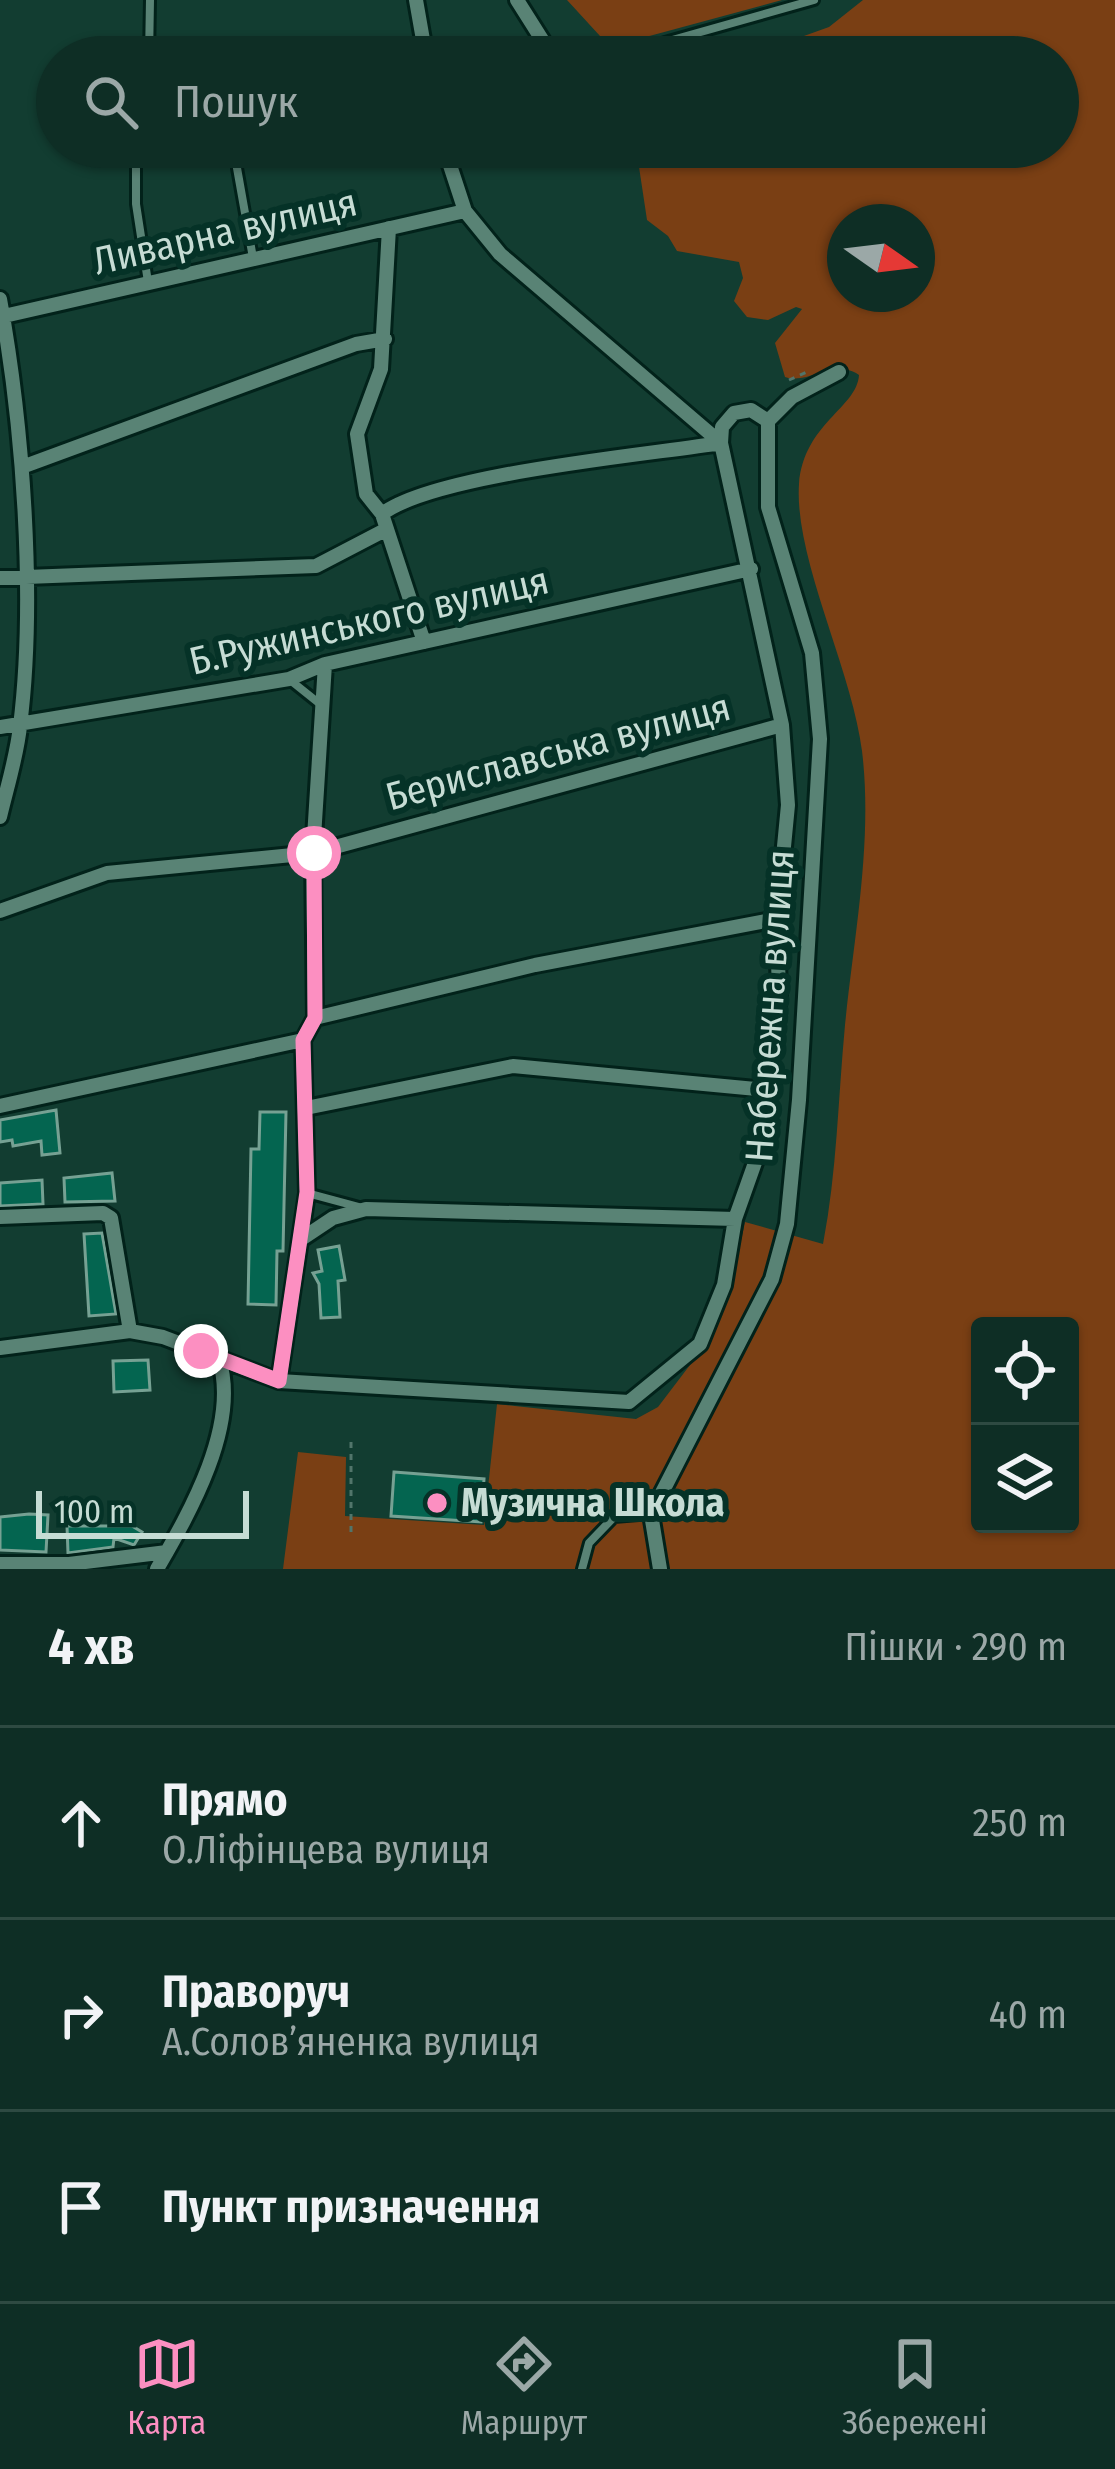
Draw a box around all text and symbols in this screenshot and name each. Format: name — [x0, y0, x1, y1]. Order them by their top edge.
search box — [36, 36, 1079, 168]
icon: search — [78, 69, 144, 135]
text: Пошук — [174, 75, 298, 129]
street label: Ливарна вулиця — [89, 179, 361, 285]
north arrow — [827, 204, 935, 312]
street label: Б.Ружинського вулиця — [185, 557, 553, 685]
street label: Бериславська вулиця — [381, 684, 735, 820]
route start — [287, 826, 341, 880]
street label: Набережна вулиця — [736, 848, 804, 1164]
map controls — [971, 1317, 1079, 1533]
button: locate — [971, 1317, 1079, 1425]
route end — [174, 1324, 228, 1378]
button: layers — [971, 1425, 1079, 1533]
place label: Музична Школа — [461, 1480, 725, 1526]
scale bar — [36, 1485, 249, 1538]
marker: Музична Школа — [424, 1490, 450, 1516]
text: 100 m — [54, 1492, 134, 1532]
text: 4 хв — [48, 1616, 135, 1678]
text: Пішки · 290 m — [845, 1624, 1067, 1670]
text: Прямо — [162, 1773, 287, 1827]
icon: ahead — [48, 1790, 114, 1856]
text: 250 m — [972, 1800, 1067, 1846]
text: О.Ліфінцева вулиця — [162, 1827, 490, 1873]
text: Праворуч — [162, 1965, 350, 2019]
icon: right — [48, 1982, 114, 2048]
text: 40 m — [989, 1992, 1067, 2038]
text: А.Солов’яненка вулиця — [162, 2019, 540, 2065]
icon: arrive — [48, 2174, 114, 2240]
text: Пункт призначення — [162, 2180, 540, 2234]
tab: Карта — [127, 2331, 206, 2443]
tab: Маршрут — [461, 2331, 587, 2443]
tab: Збережені — [842, 2331, 988, 2443]

